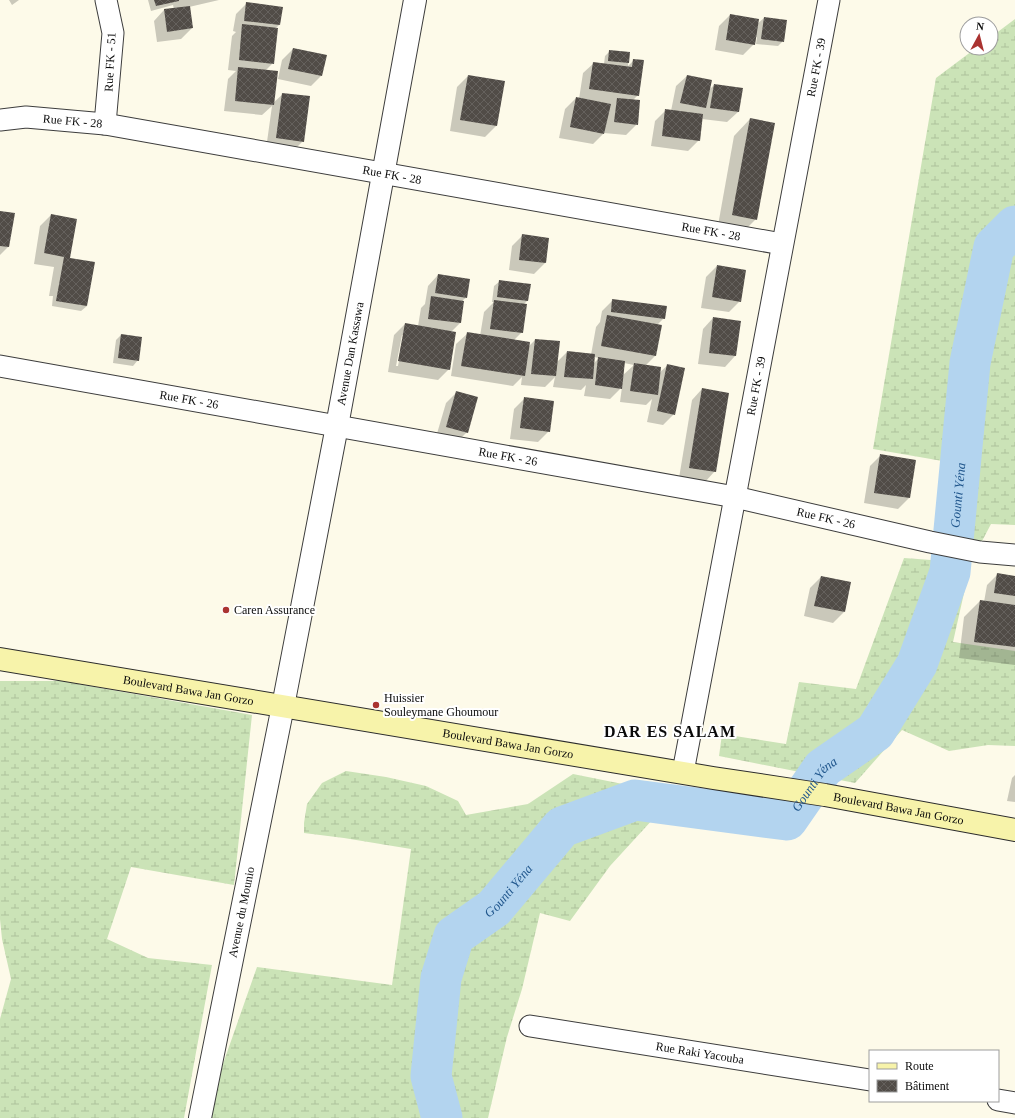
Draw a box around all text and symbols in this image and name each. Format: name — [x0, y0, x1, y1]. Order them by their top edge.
north arrow — [959, 16, 999, 56]
text: N — [976, 20, 985, 33]
street label: Rue FK - 51 — [101, 32, 119, 92]
street label: Rue FK - 39 — [804, 37, 829, 98]
street label: Rue FK - 28 — [42, 112, 103, 131]
street label: Rue FK - 28 — [361, 163, 423, 187]
street label: Rue FK - 28 — [680, 219, 742, 244]
street label: Avenue Dan Kassawa — [334, 300, 367, 407]
street label: Rue FK - 39 — [744, 355, 768, 416]
street label: Rue FK - 26 — [158, 388, 220, 412]
street label: Rue FK - 26 — [477, 444, 539, 469]
water label: Gounti Yéna — [947, 461, 968, 528]
street label: Rue FK - 26 — [795, 504, 857, 532]
place label: Caren Assurance — [234, 603, 315, 617]
marker: Caren Assurance — [221, 605, 231, 615]
street label: Boulevard Bawa Jan Gorzo — [122, 673, 255, 708]
place label: Huissier Souleymane Ghoumour — [384, 691, 498, 719]
marker: Huissier Souleymane Ghoumour — [371, 700, 381, 710]
district label: DAR ES SALAM — [604, 723, 736, 740]
street label: Boulevard Bawa Jan Gorzo — [442, 726, 574, 762]
water label: Gounti Yéna — [788, 754, 840, 814]
street label: Boulevard Bawa Jan Gorzo — [832, 790, 965, 827]
water label: Gounti Yéna — [481, 861, 536, 921]
street label: Avenue du Mounio — [225, 865, 257, 959]
street label: Rue Raki Yacouba — [655, 1039, 746, 1067]
legend — [869, 1050, 999, 1102]
text: Route — [905, 1059, 934, 1073]
text: Bâtiment — [905, 1079, 950, 1093]

